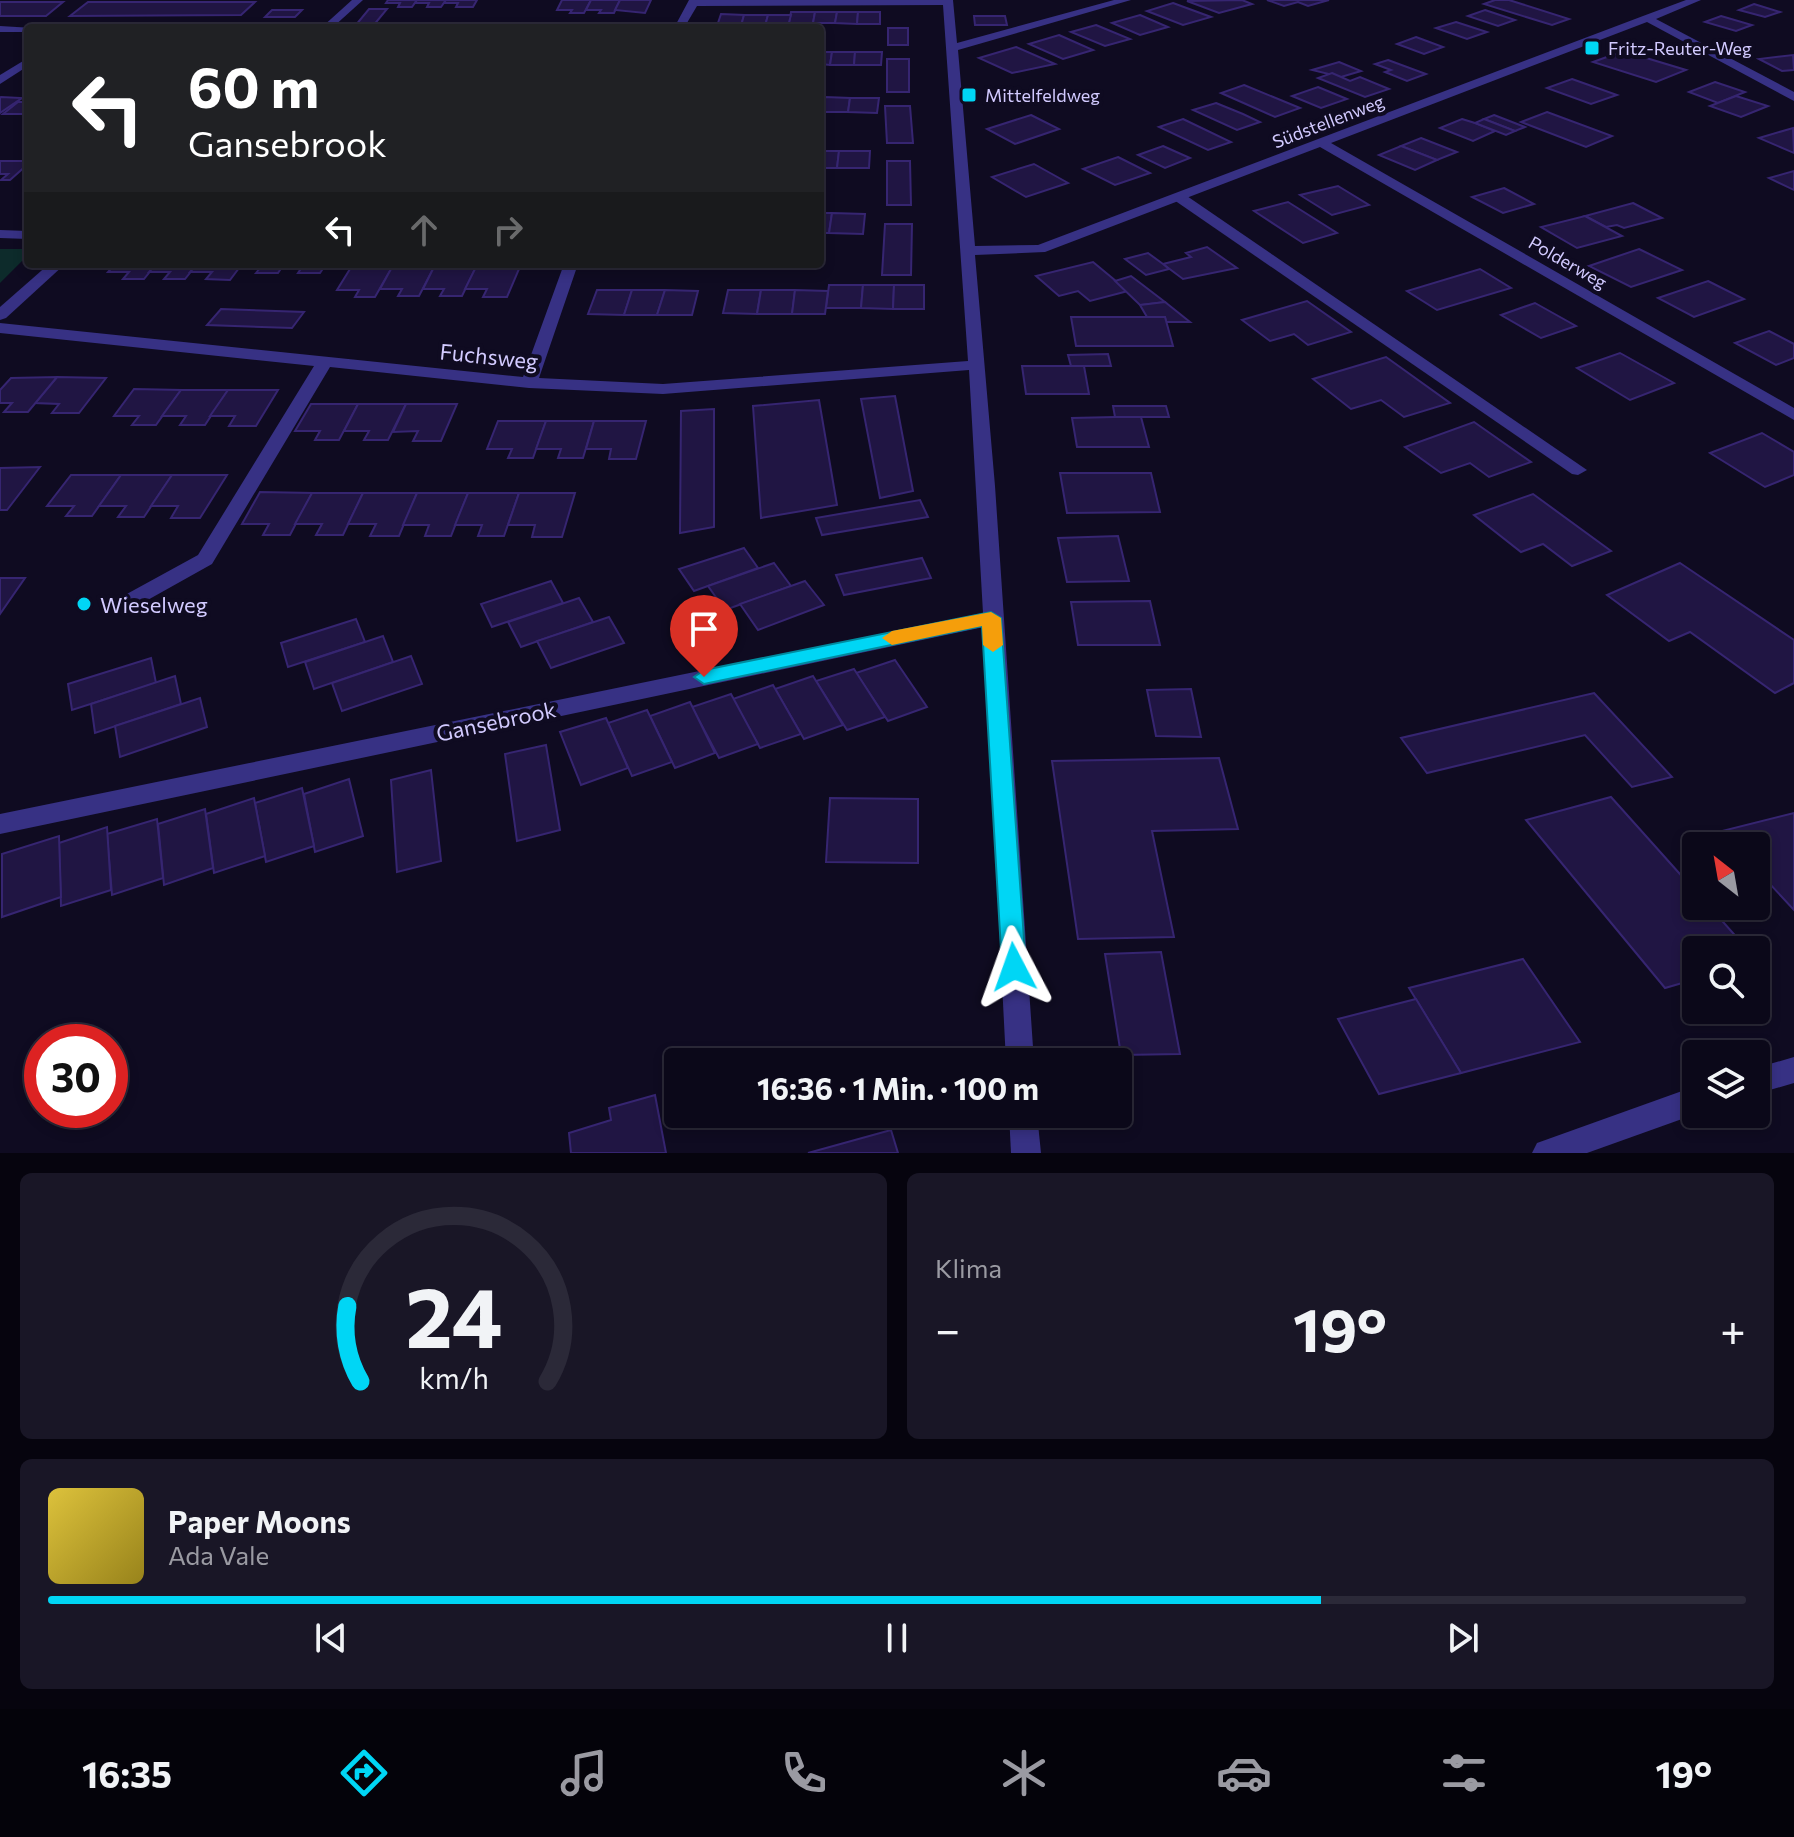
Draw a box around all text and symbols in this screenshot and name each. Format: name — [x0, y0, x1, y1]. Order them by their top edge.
place label: Fritz-Reuter-Weg — [1608, 37, 1752, 59]
marker: Fritz-Reuter-Weg — [1583, 39, 1601, 57]
text: 60 m — [188, 51, 319, 120]
icon: left — [56, 56, 160, 160]
place label: Mittelfeldweg — [985, 84, 1100, 106]
marker: Mittelfeldweg — [960, 86, 978, 104]
street label: Südstellenweg — [1269, 90, 1387, 152]
text: Gansebrook — [188, 120, 387, 164]
icon: left — [318, 208, 362, 252]
icon: ahead — [402, 208, 446, 252]
icon: right — [486, 208, 530, 252]
street label: Polderweg — [1525, 231, 1611, 293]
street label: Fuchsweg — [439, 337, 540, 375]
place label: Wieselweg — [100, 591, 208, 618]
marker: Wieselweg — [75, 595, 93, 613]
pin — [670, 595, 738, 677]
icon: arrive — [682, 607, 726, 651]
street label: Gansebrook — [434, 695, 558, 747]
north arrow — [1682, 832, 1770, 920]
map controls — [1682, 832, 1770, 1128]
position arrow — [972, 925, 1056, 1009]
button: search — [1682, 936, 1770, 1024]
speed limit sign: 30 — [24, 1024, 128, 1128]
button: layers — [1682, 1040, 1770, 1128]
text: 16:36 · 1 Min. · 100 m — [757, 1069, 1039, 1106]
text: Klima — [935, 1252, 1002, 1283]
text: 24 — [405, 1263, 502, 1365]
text: 19° — [1293, 1291, 1387, 1364]
text: − — [935, 1301, 960, 1355]
text: + — [1720, 1301, 1746, 1355]
text: km/h — [419, 1360, 488, 1395]
text: Paper Moons — [168, 1502, 351, 1539]
text: Ada Vale — [168, 1539, 269, 1570]
icon: previous — [309, 1616, 353, 1660]
icon: pause — [875, 1616, 919, 1660]
icon: next — [1441, 1616, 1485, 1660]
icon: directions — [336, 1745, 392, 1801]
icon: music — [556, 1745, 612, 1801]
icon: phone — [776, 1745, 832, 1801]
icon: climate — [996, 1745, 1052, 1801]
icon: car — [1216, 1745, 1272, 1801]
icon: filters — [1436, 1745, 1492, 1801]
text: 16:35 — [82, 1751, 172, 1795]
text: 19° — [1656, 1751, 1712, 1795]

